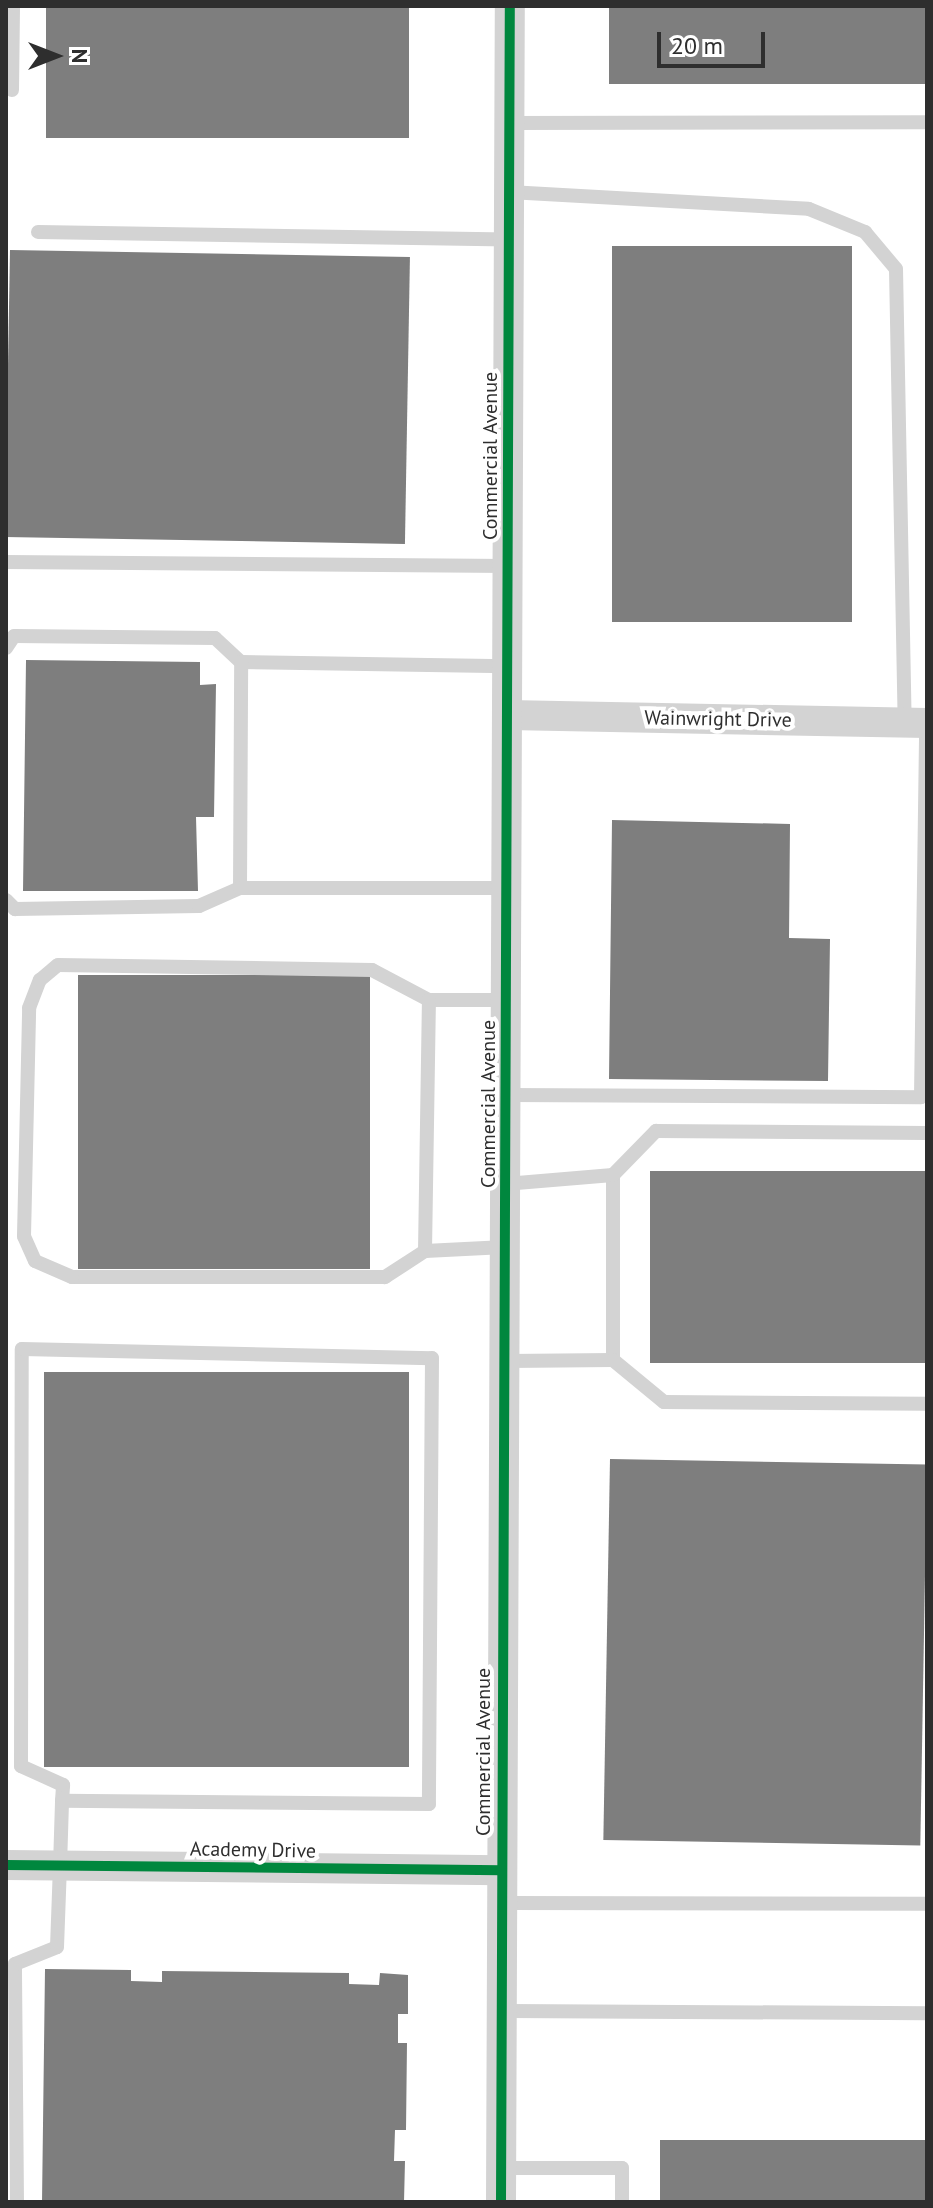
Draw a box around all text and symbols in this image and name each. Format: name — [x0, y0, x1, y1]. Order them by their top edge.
north arrow — [16, 16, 96, 96]
scale bar — [661, 16, 769, 66]
text: 20 m — [671, 30, 723, 61]
text: N — [66, 49, 94, 63]
street label: Commercial Avenue — [478, 372, 502, 540]
street label: Wainwright Drive — [644, 706, 792, 732]
street label: Commercial Avenue — [476, 1020, 500, 1188]
street label: Commercial Avenue — [471, 1668, 495, 1836]
street label: Academy Drive — [189, 1837, 317, 1863]

